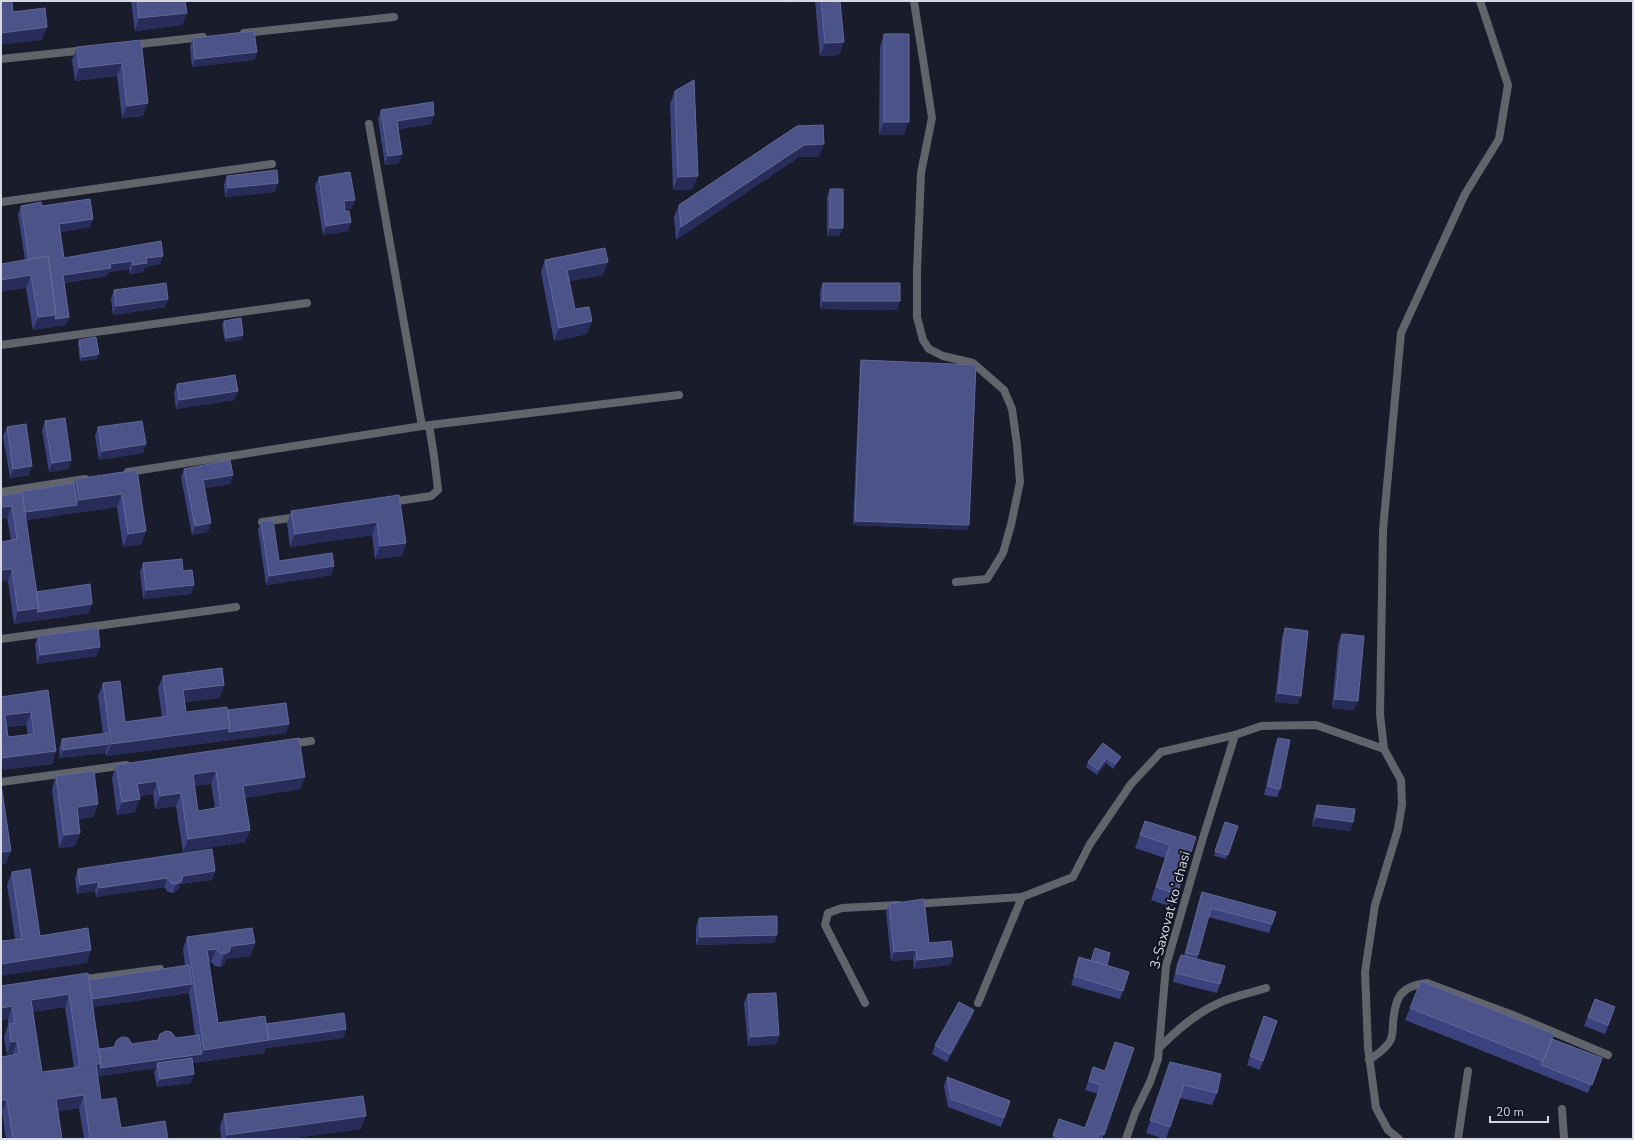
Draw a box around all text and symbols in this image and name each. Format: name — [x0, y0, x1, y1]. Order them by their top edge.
street label: 3-Saxovat koʻchasi — [1145, 849, 1195, 971]
scale bar — [1490, 1098, 1548, 1124]
text: 20 m — [1496, 1104, 1524, 1120]

